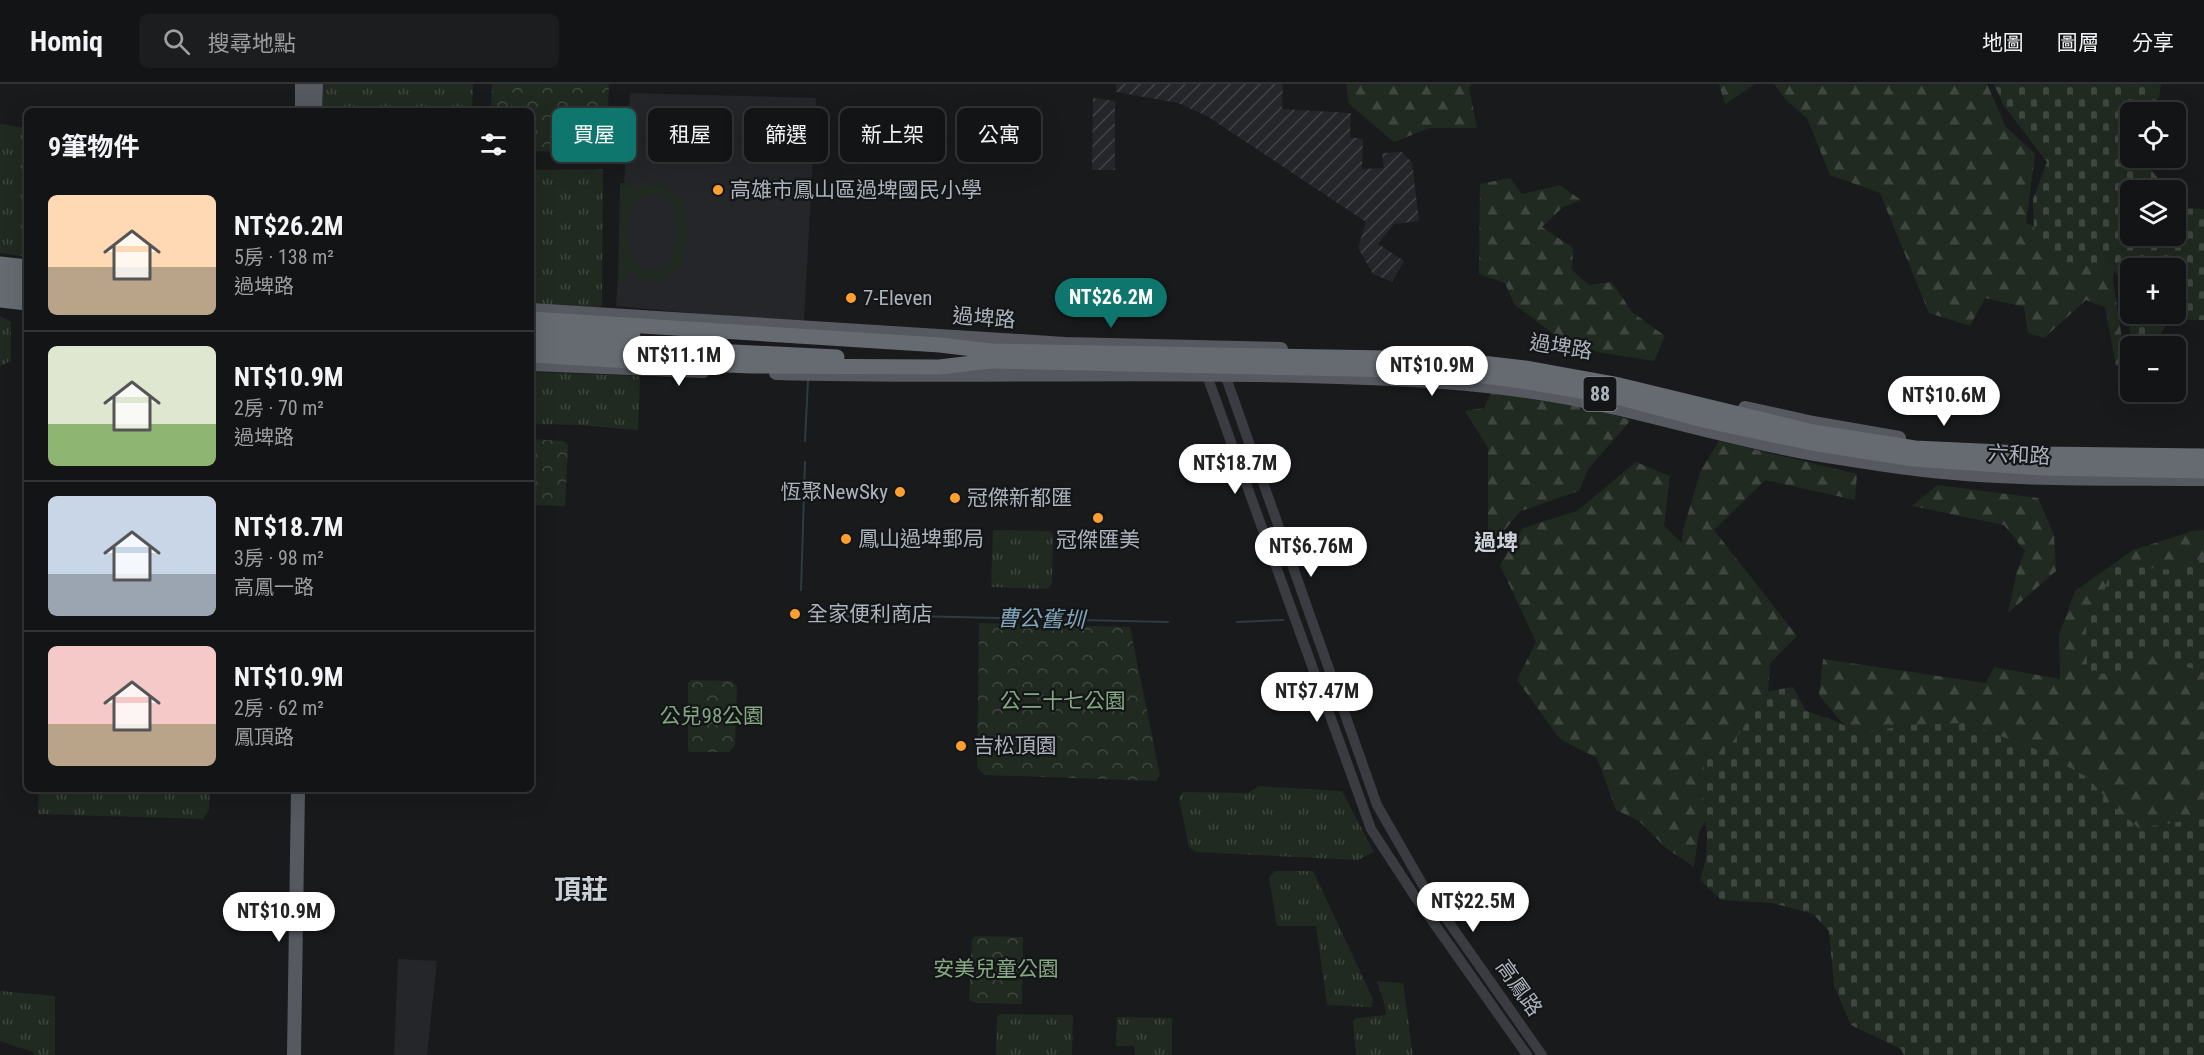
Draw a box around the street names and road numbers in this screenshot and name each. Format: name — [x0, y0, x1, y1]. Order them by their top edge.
street label: 過埤路 — [952, 304, 1016, 332]
street label: 過埤路 — [1528, 330, 1594, 364]
road number: 88 — [1584, 377, 1616, 411]
street label: 六和路 — [1987, 441, 2051, 469]
street label: 高鳳路 — [1491, 955, 1547, 1021]

